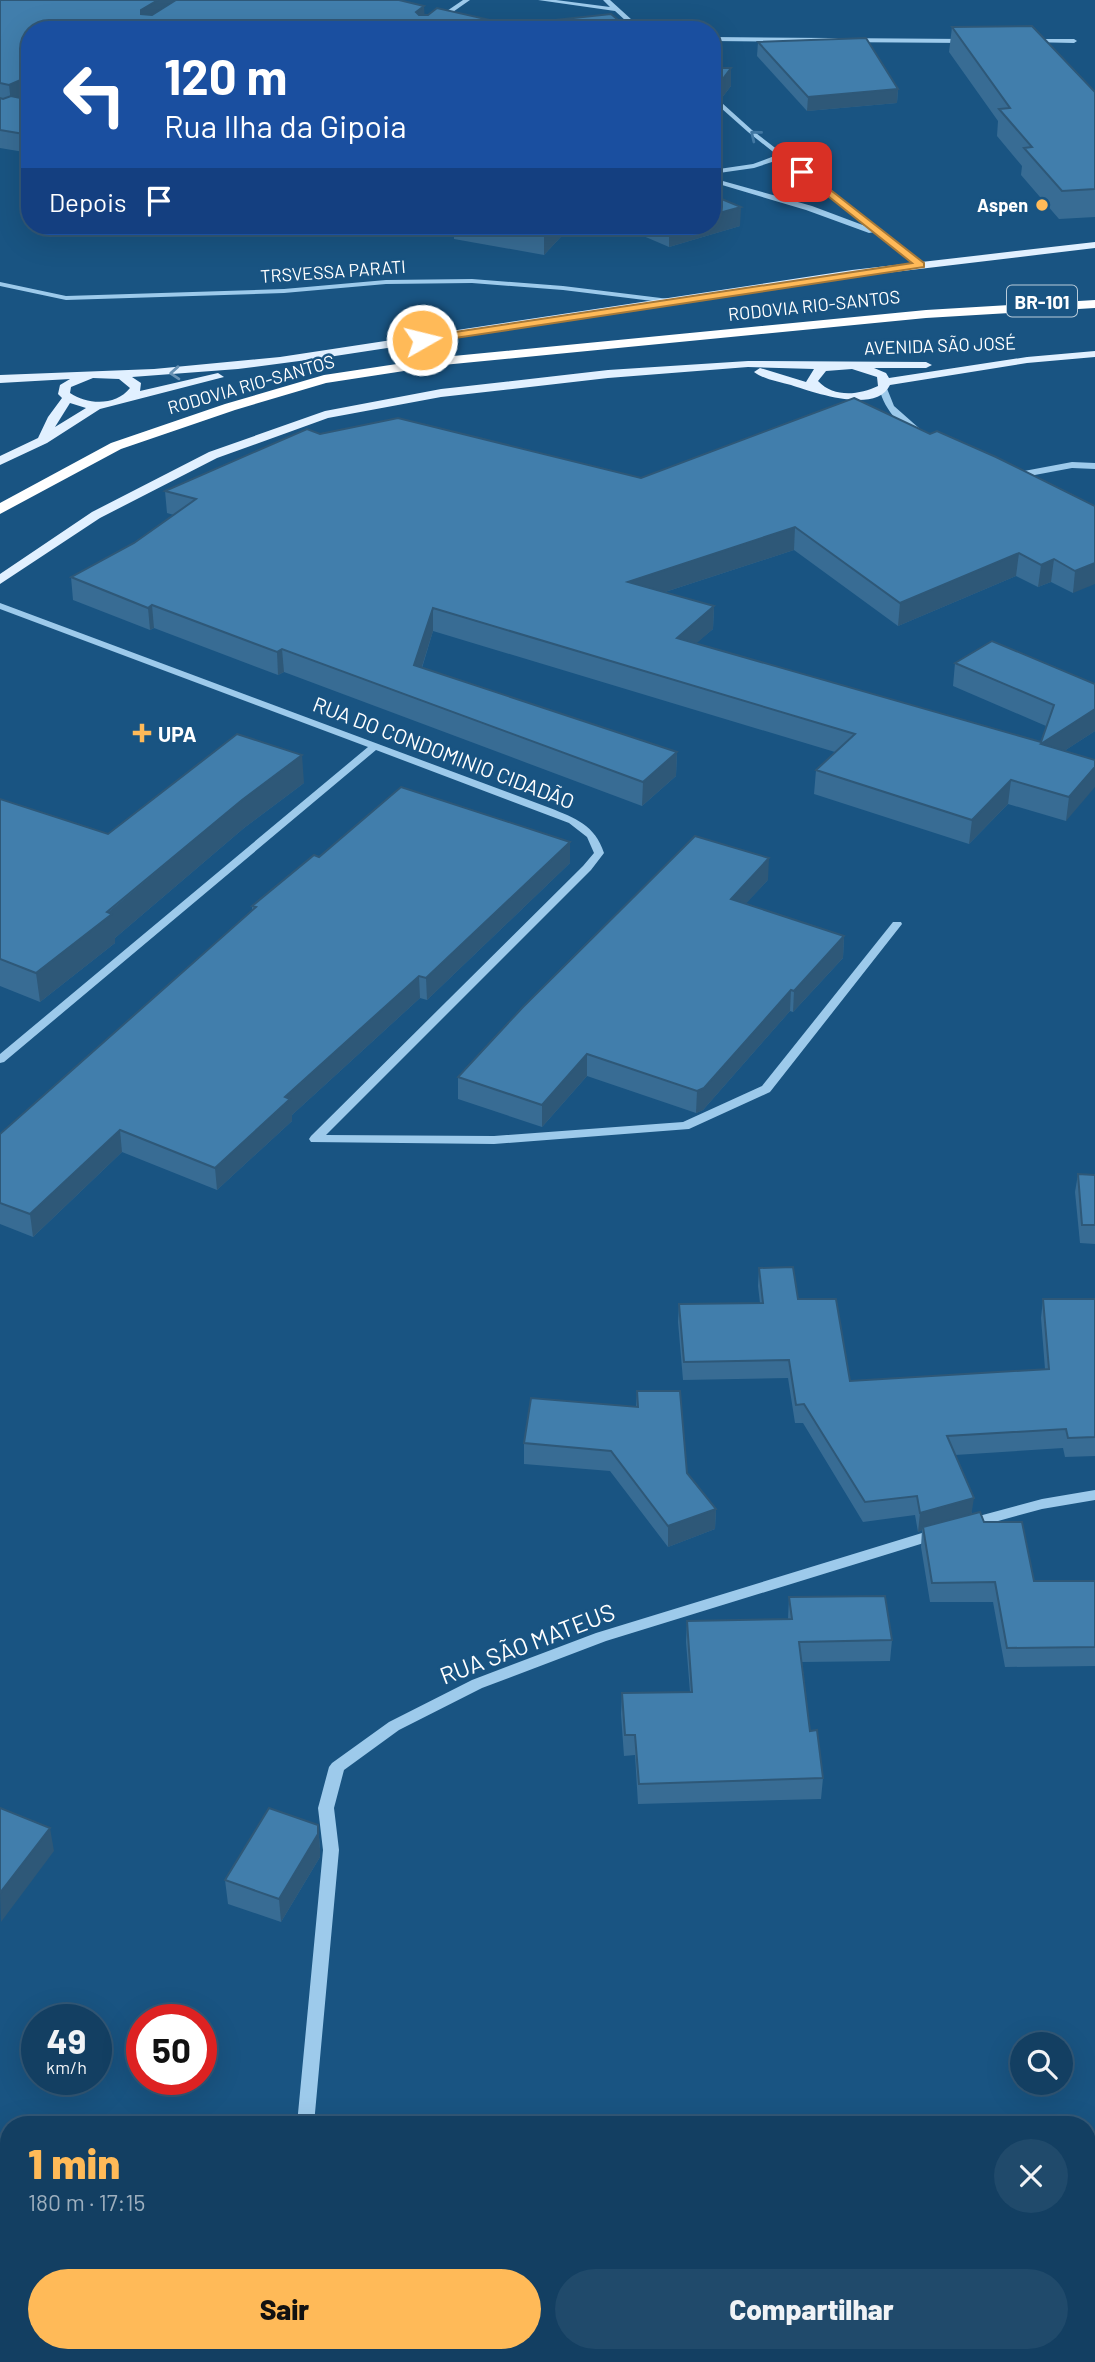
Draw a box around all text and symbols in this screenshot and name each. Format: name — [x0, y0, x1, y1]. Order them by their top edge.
text: 120 m — [164, 46, 287, 105]
icon: left — [49, 49, 140, 140]
text: Rua Ilha da Gipoia — [164, 106, 407, 144]
one-way arrow — [751, 131, 764, 143]
pin — [772, 142, 832, 202]
icon: arrive — [783, 153, 821, 191]
icon: arrive — [140, 182, 178, 220]
text: Depois — [49, 186, 126, 217]
place label: Aspen — [977, 194, 1028, 216]
marker: Aspen — [1034, 197, 1050, 213]
street label: TRSVESSA PARATI — [259, 255, 407, 287]
street label: RODOVIA RIO-SANTOS — [727, 285, 901, 325]
road number: BR-101 — [1007, 286, 1077, 316]
position arrow — [385, 303, 459, 377]
street label: AVENIDA SÃO JOSÉ — [864, 331, 1016, 359]
street label: RODOVIA RIO-SANTOS — [165, 350, 337, 418]
one-way arrow — [169, 365, 180, 380]
street label: RUA DO CONDOMINIO CIDADÃO — [310, 691, 578, 813]
place label: UPA — [158, 721, 197, 746]
marker: UPA — [132, 723, 152, 743]
street label: RUA SÃO MATEUS — [435, 1596, 619, 1690]
speed limit sign: 50 — [126, 2004, 217, 2095]
text: 49 — [47, 2019, 86, 2061]
map controls — [1010, 2032, 1073, 2095]
button: search — [1010, 2032, 1073, 2095]
text: km/h — [46, 2056, 87, 2078]
text: 1 min — [28, 2137, 120, 2187]
button: close — [994, 2139, 1068, 2213]
text: 180 m · 17:15 — [28, 2188, 145, 2216]
button: Sair — [28, 2269, 541, 2349]
button: Compartilhar — [555, 2269, 1068, 2349]

